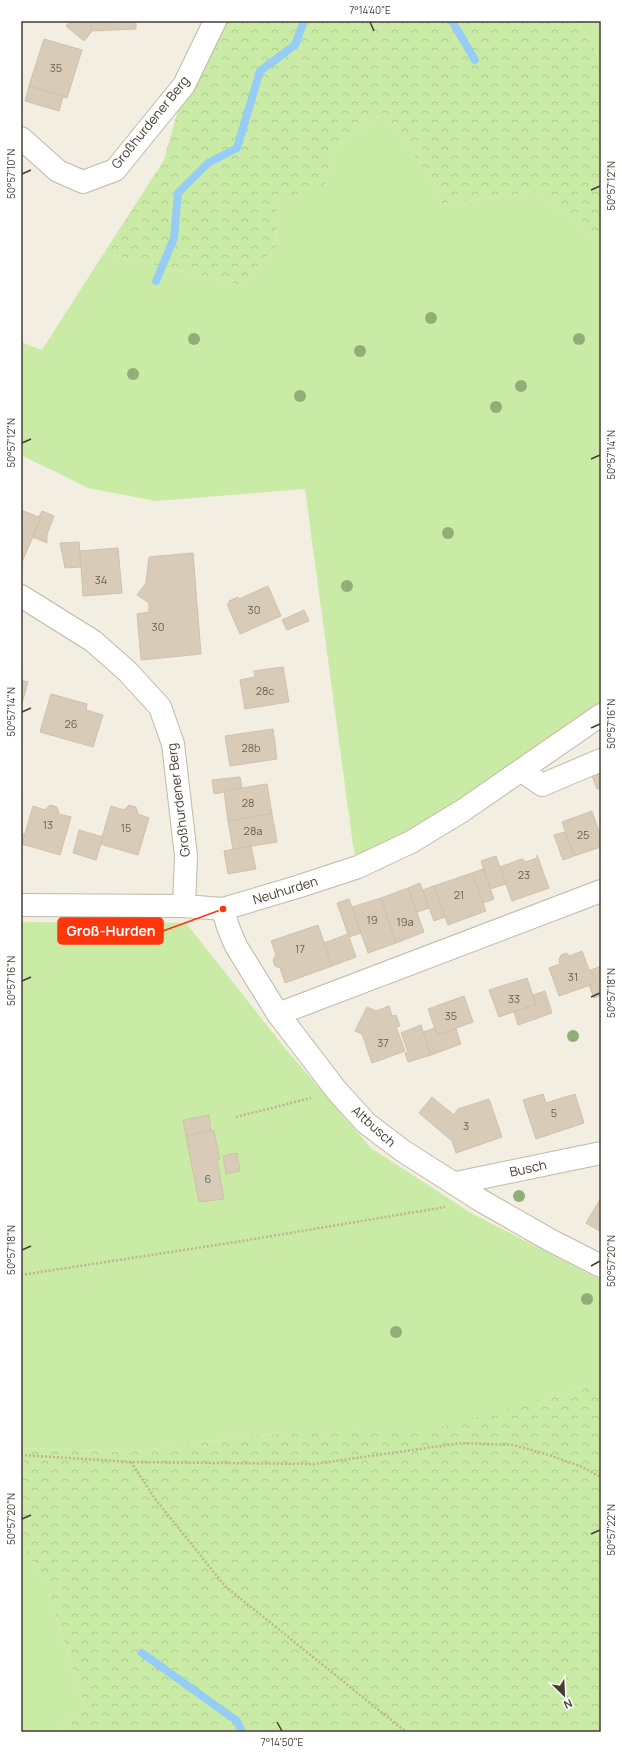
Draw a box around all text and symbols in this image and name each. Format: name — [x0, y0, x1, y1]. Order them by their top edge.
text: 7°14'40"E — [349, 3, 391, 17]
house number: 35 — [50, 60, 62, 75]
street label: Großhurdener Berg — [107, 72, 193, 172]
text: 50°57'10"N — [4, 149, 18, 199]
text: 50°57'12"N — [604, 161, 618, 211]
text: 50°57'12"N — [4, 418, 18, 468]
text: 50°57'14"N — [604, 430, 618, 480]
house number: 34 — [95, 572, 107, 587]
house number: 30 — [248, 602, 260, 617]
house number: 30 — [152, 619, 164, 634]
house number: 28c — [256, 683, 274, 698]
text: 50°57'14"N — [4, 687, 18, 737]
text: 50°57'16"N — [604, 699, 618, 749]
house number: 26 — [64, 716, 78, 731]
house number: 28b — [241, 740, 261, 755]
street label: Großhurdener Berg — [162, 742, 194, 858]
house number: 28 — [242, 795, 254, 810]
house number: 13 — [43, 817, 53, 832]
house number: 15 — [121, 820, 131, 835]
house number: 28a — [244, 823, 262, 838]
house number: 25 — [577, 827, 589, 842]
house number: 23 — [518, 867, 530, 882]
street label: Neuhurden — [250, 872, 320, 908]
house number: 21 — [454, 887, 464, 902]
house number: 19 — [366, 912, 378, 927]
house number: 19a — [396, 914, 414, 929]
callout: Groß-Hurden — [58, 918, 163, 944]
text: Groß-Hurden — [66, 921, 156, 940]
house number: 17 — [295, 941, 305, 956]
text: 50°57'16"N — [4, 956, 18, 1006]
text: 50°57'18"N — [604, 968, 618, 1018]
house number: 31 — [568, 969, 578, 984]
house number: 33 — [508, 991, 520, 1006]
house number: 35 — [445, 1008, 457, 1023]
house number: 37 — [377, 1035, 389, 1050]
street label: Altbusch — [348, 1101, 400, 1151]
house number: 5 — [551, 1105, 557, 1120]
house number: 3 — [463, 1118, 469, 1133]
street label: Busch — [508, 1155, 548, 1181]
house number: 6 — [205, 1171, 212, 1186]
text: 50°57'18"N — [4, 1225, 18, 1275]
text: 50°57'20"N — [604, 1235, 618, 1287]
text: 50°57'20"N — [4, 1493, 18, 1545]
text: 50°57'22"N — [604, 1504, 618, 1556]
north arrow — [544, 1675, 584, 1715]
text: N — [562, 1696, 575, 1713]
text: 7°14'50"E — [261, 1735, 304, 1749]

